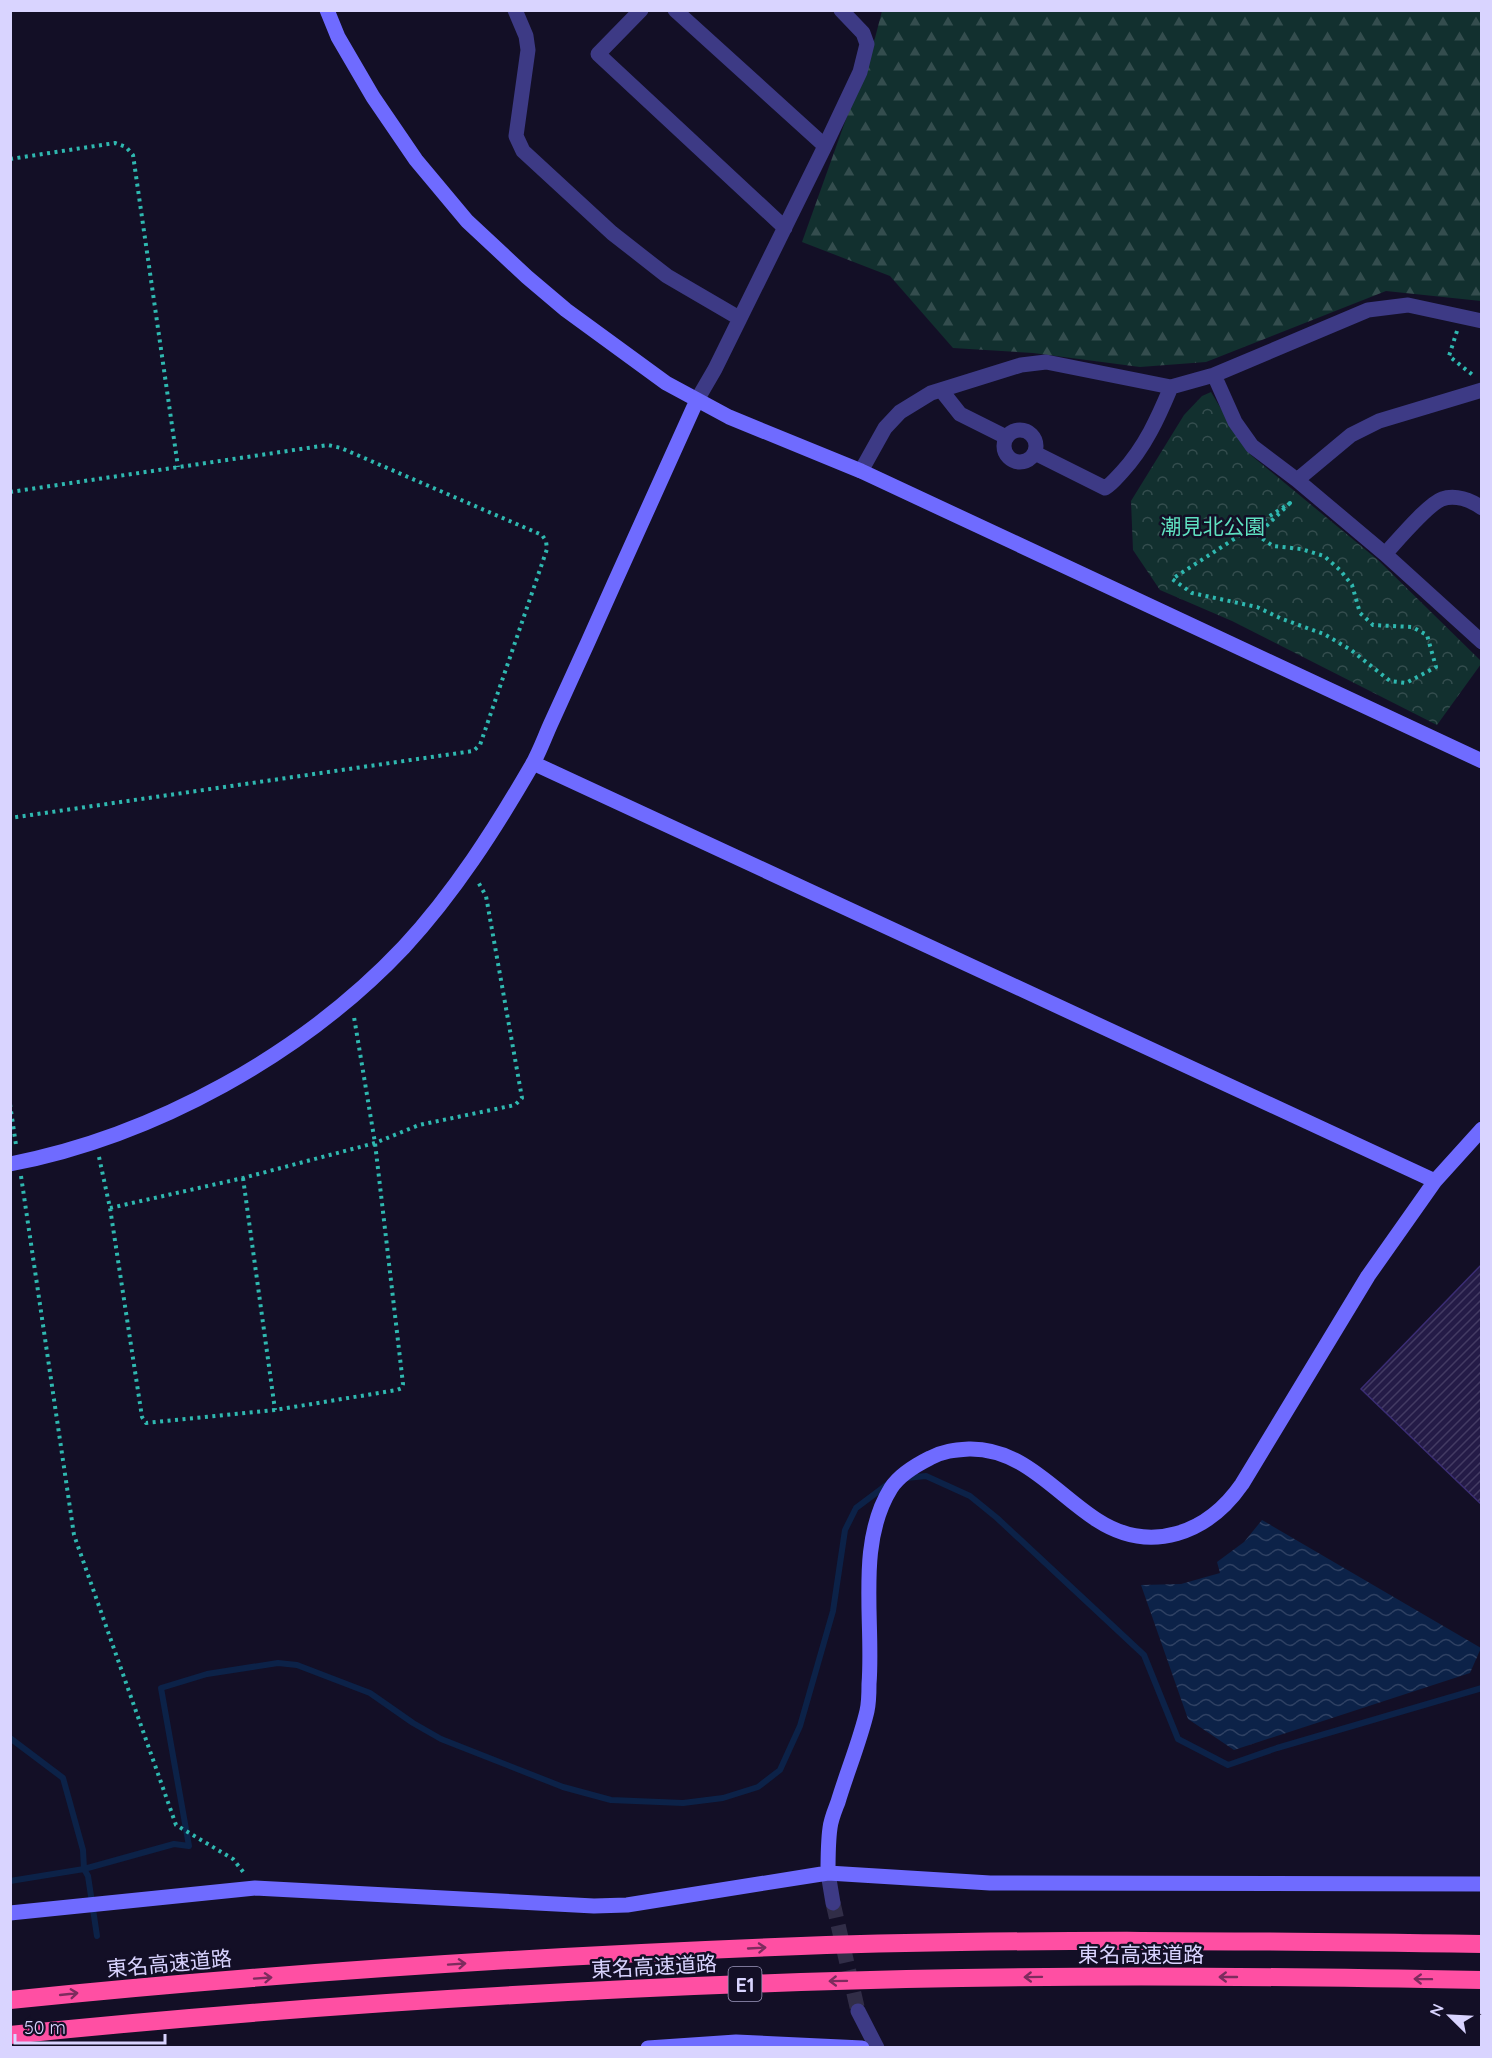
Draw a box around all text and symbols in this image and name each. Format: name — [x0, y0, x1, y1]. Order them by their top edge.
park label: 潮見北公園 — [1161, 513, 1266, 539]
street label: 東名高速道路 — [1078, 1941, 1204, 1967]
one-way arrow — [747, 1943, 767, 1954]
street label: 東名高速道路 — [105, 1945, 233, 1981]
street label: 東名高速道路 — [590, 1950, 718, 1982]
one-way arrow — [447, 1958, 467, 1969]
road number: E1 — [728, 1967, 762, 2001]
one-way arrow — [1024, 1971, 1044, 1983]
one-way arrow — [1219, 1971, 1239, 1983]
one-way arrow — [253, 1972, 272, 1983]
one-way arrow — [1414, 1973, 1434, 1984]
one-way arrow — [829, 1975, 849, 1987]
north arrow — [1420, 1986, 1480, 2046]
one-way arrow — [58, 1988, 78, 1999]
text: N — [1425, 2000, 1448, 2019]
scale bar — [15, 2007, 165, 2045]
text: 50 m — [24, 2016, 66, 2039]

